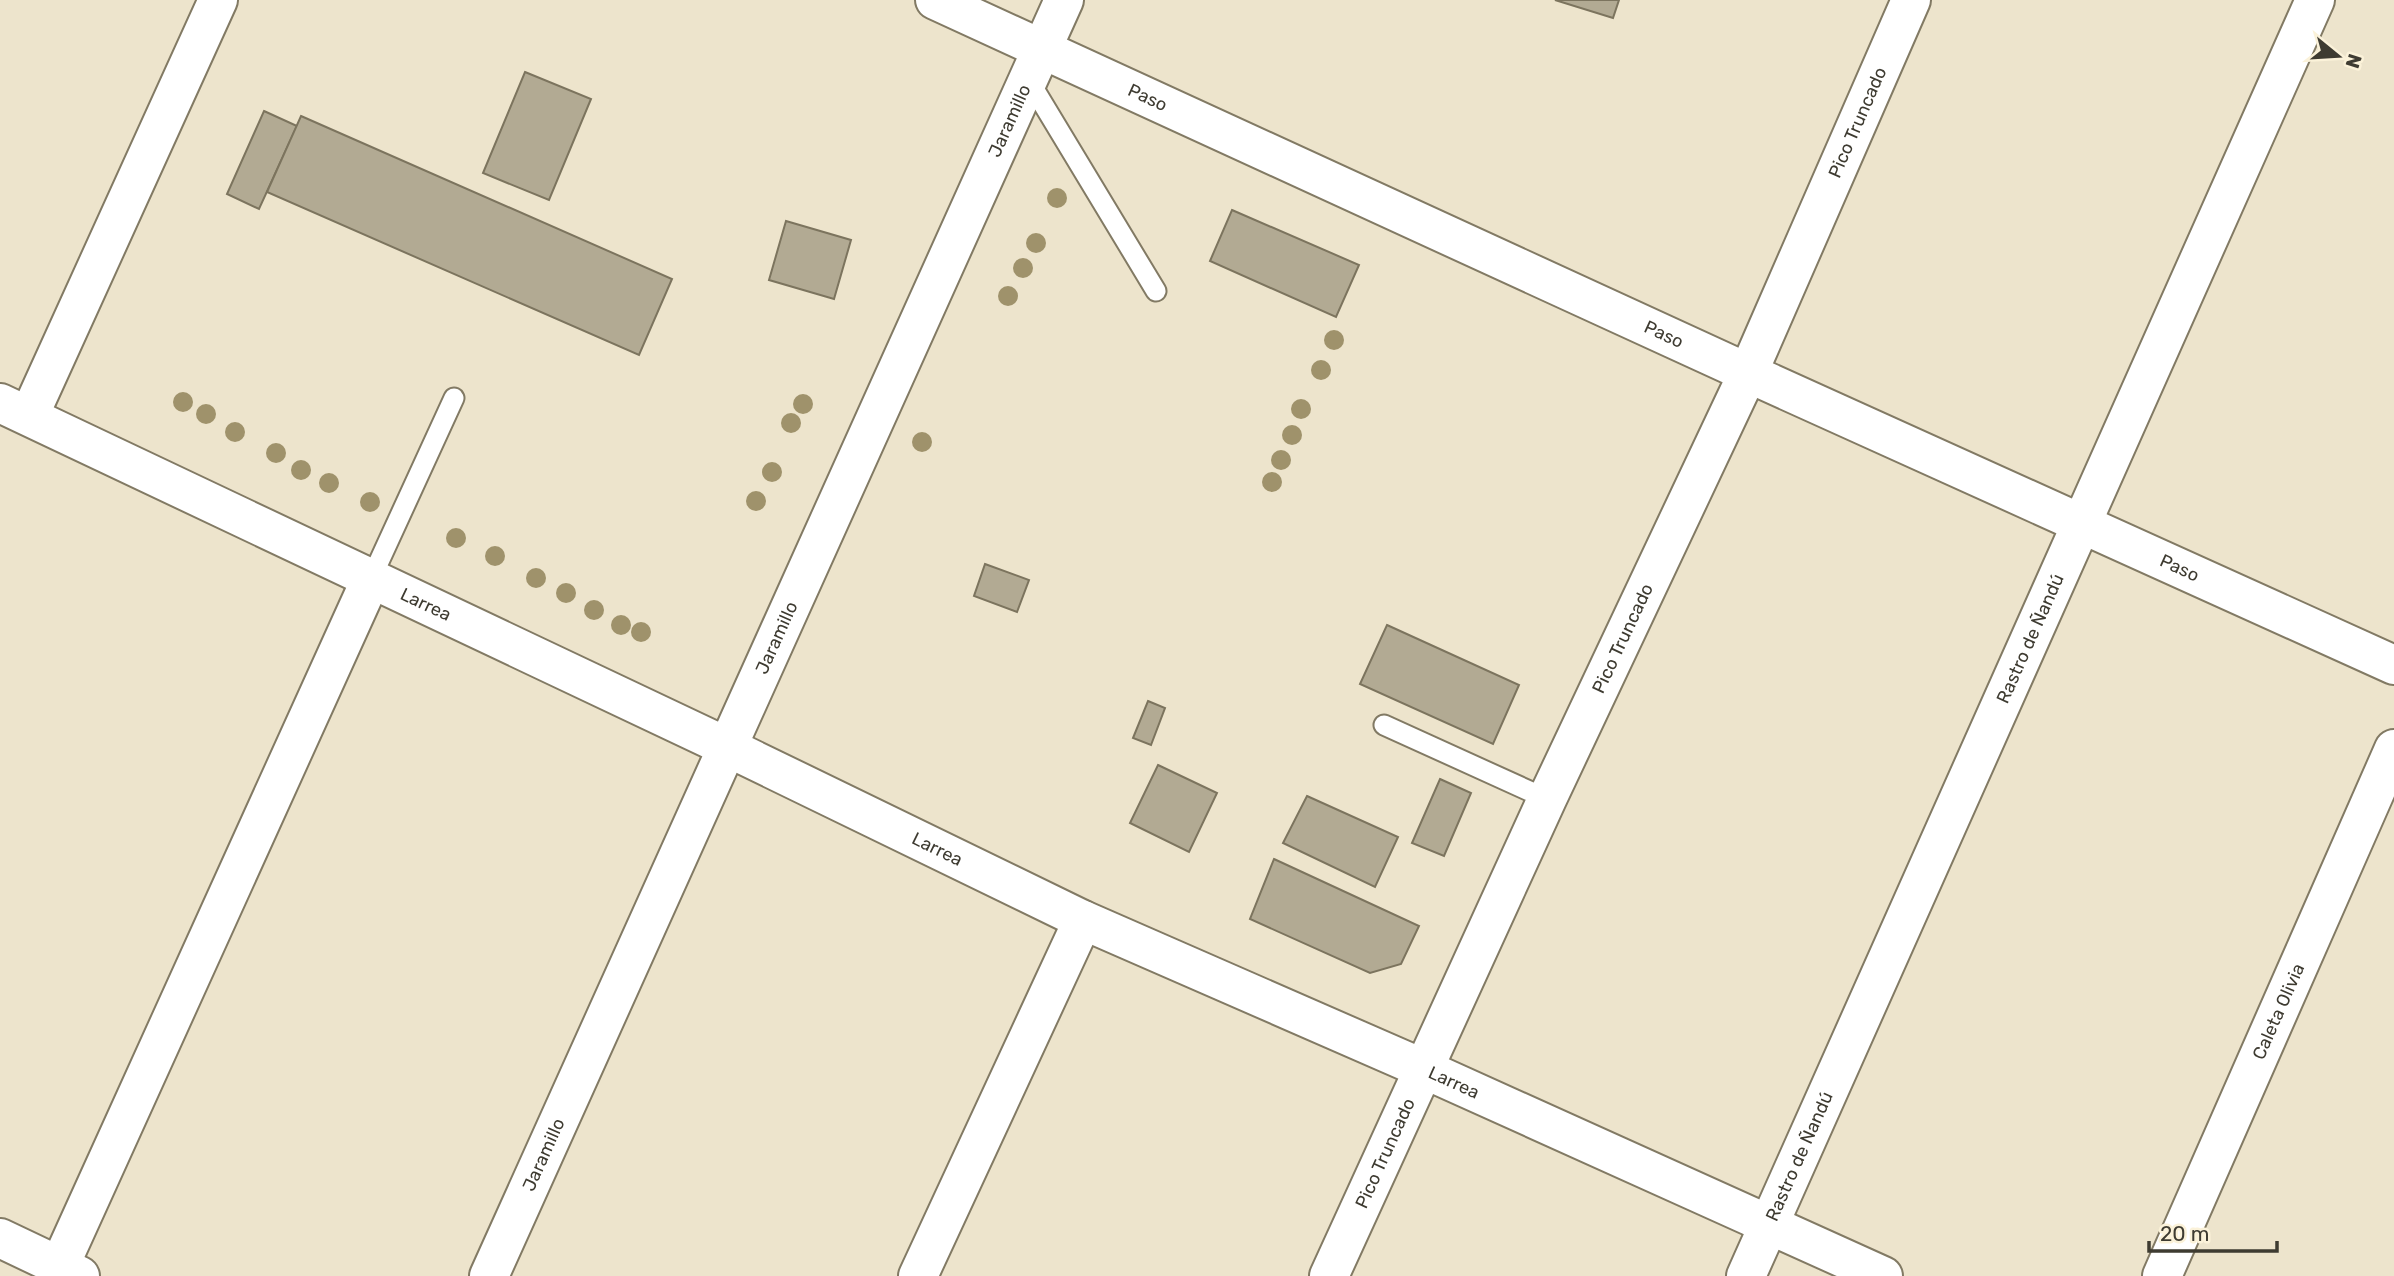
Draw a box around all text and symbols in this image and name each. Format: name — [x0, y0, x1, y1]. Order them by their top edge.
north arrow — [2303, 21, 2373, 91]
text: N — [2341, 51, 2367, 71]
street label: Pico Truncado — [1824, 64, 1891, 181]
street label: Paso — [1125, 79, 1171, 116]
street label: Jaramillo — [984, 81, 1035, 161]
street label: Paso — [1641, 316, 1687, 353]
street label: Paso — [2156, 550, 2203, 586]
street label: Rastro de Ñandú — [1992, 570, 2069, 707]
street label: Pico Truncado — [1587, 580, 1658, 697]
street label: Larrea — [397, 583, 455, 626]
street label: Jaramillo — [751, 598, 803, 678]
street label: Larrea — [908, 828, 966, 871]
street label: Caleta Olivia — [2248, 960, 2309, 1063]
street label: Larrea — [1425, 1061, 1483, 1104]
street label: Rastro de Ñandú — [1761, 1088, 1838, 1225]
street label: Pico Truncado — [1350, 1095, 1420, 1212]
street label: Jaramillo — [518, 1115, 570, 1195]
scale bar — [2149, 1210, 2277, 1254]
text: 20 m — [2160, 1221, 2209, 1246]

